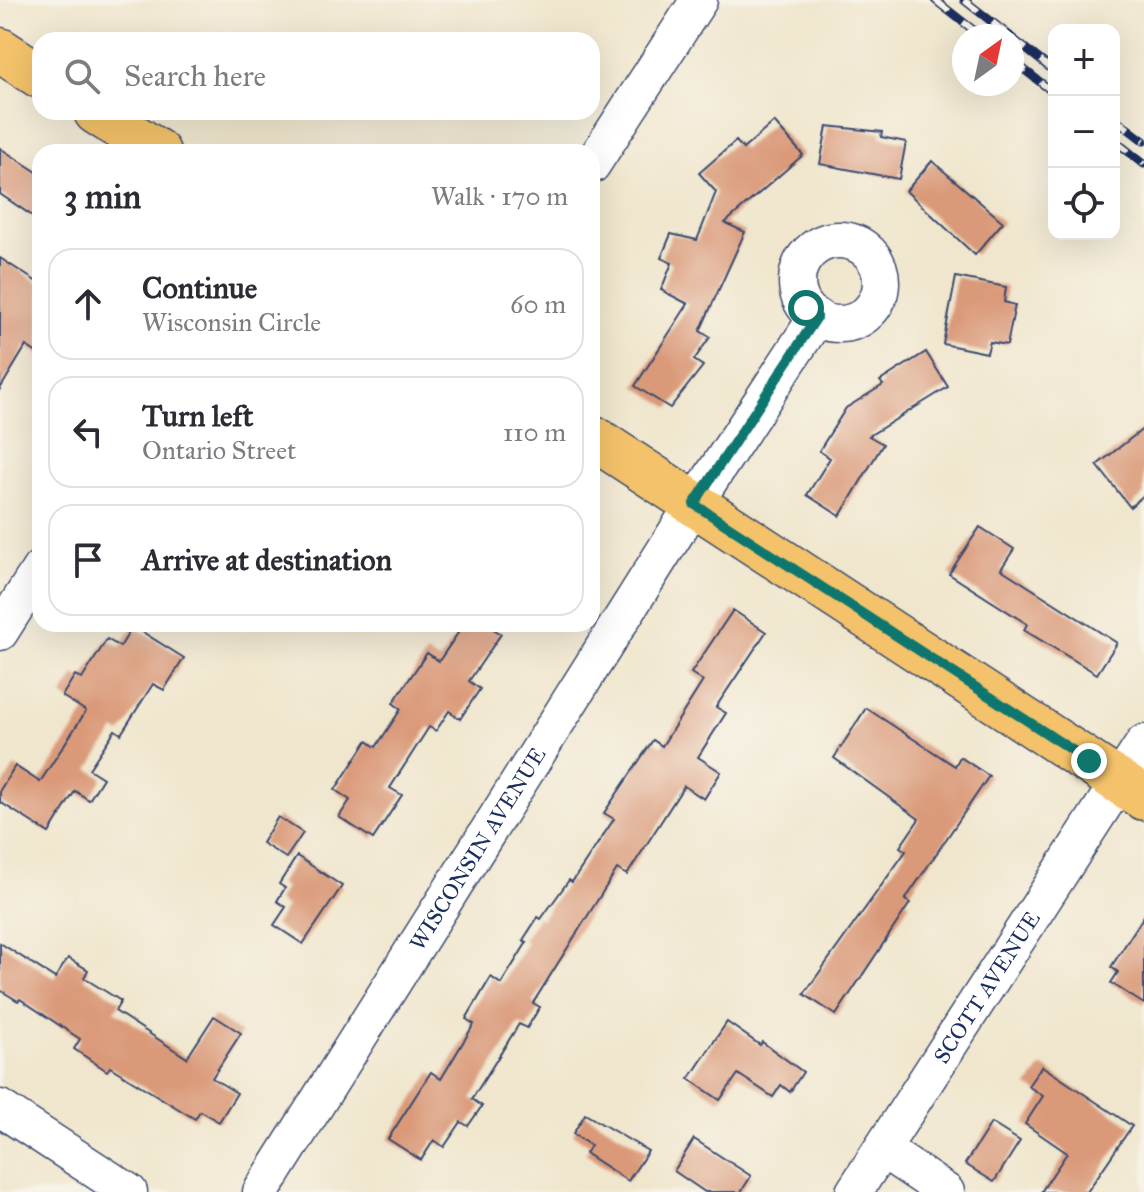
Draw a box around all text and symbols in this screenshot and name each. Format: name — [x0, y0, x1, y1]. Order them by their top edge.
north arrow — [952, 24, 1024, 96]
map controls — [1048, 24, 1120, 240]
button: + — [1048, 24, 1120, 96]
search box — [32, 32, 600, 120]
icon: search — [60, 54, 104, 98]
text: Search here — [124, 58, 266, 94]
button: − — [1048, 96, 1120, 168]
button: locate — [1048, 168, 1120, 240]
text: 3 min — [64, 176, 141, 217]
text: Walk · 170 m — [431, 180, 568, 212]
text: Continue — [142, 270, 257, 306]
icon: ahead — [66, 282, 110, 326]
text: 60 m — [510, 288, 566, 320]
route start — [788, 290, 824, 326]
text: Wisconsin Circle — [142, 306, 321, 338]
text: Turn left — [142, 398, 253, 434]
icon: left — [66, 410, 110, 454]
text: 110 m — [503, 416, 566, 448]
text: Ontario Street — [142, 434, 296, 466]
icon: arrive — [66, 538, 110, 582]
text: Arrive at destination — [142, 542, 392, 578]
street label: WISCONSIN AVENUE — [404, 742, 552, 955]
route end — [1071, 743, 1107, 779]
street label: SCOTT AVENUE — [928, 906, 1046, 1068]

